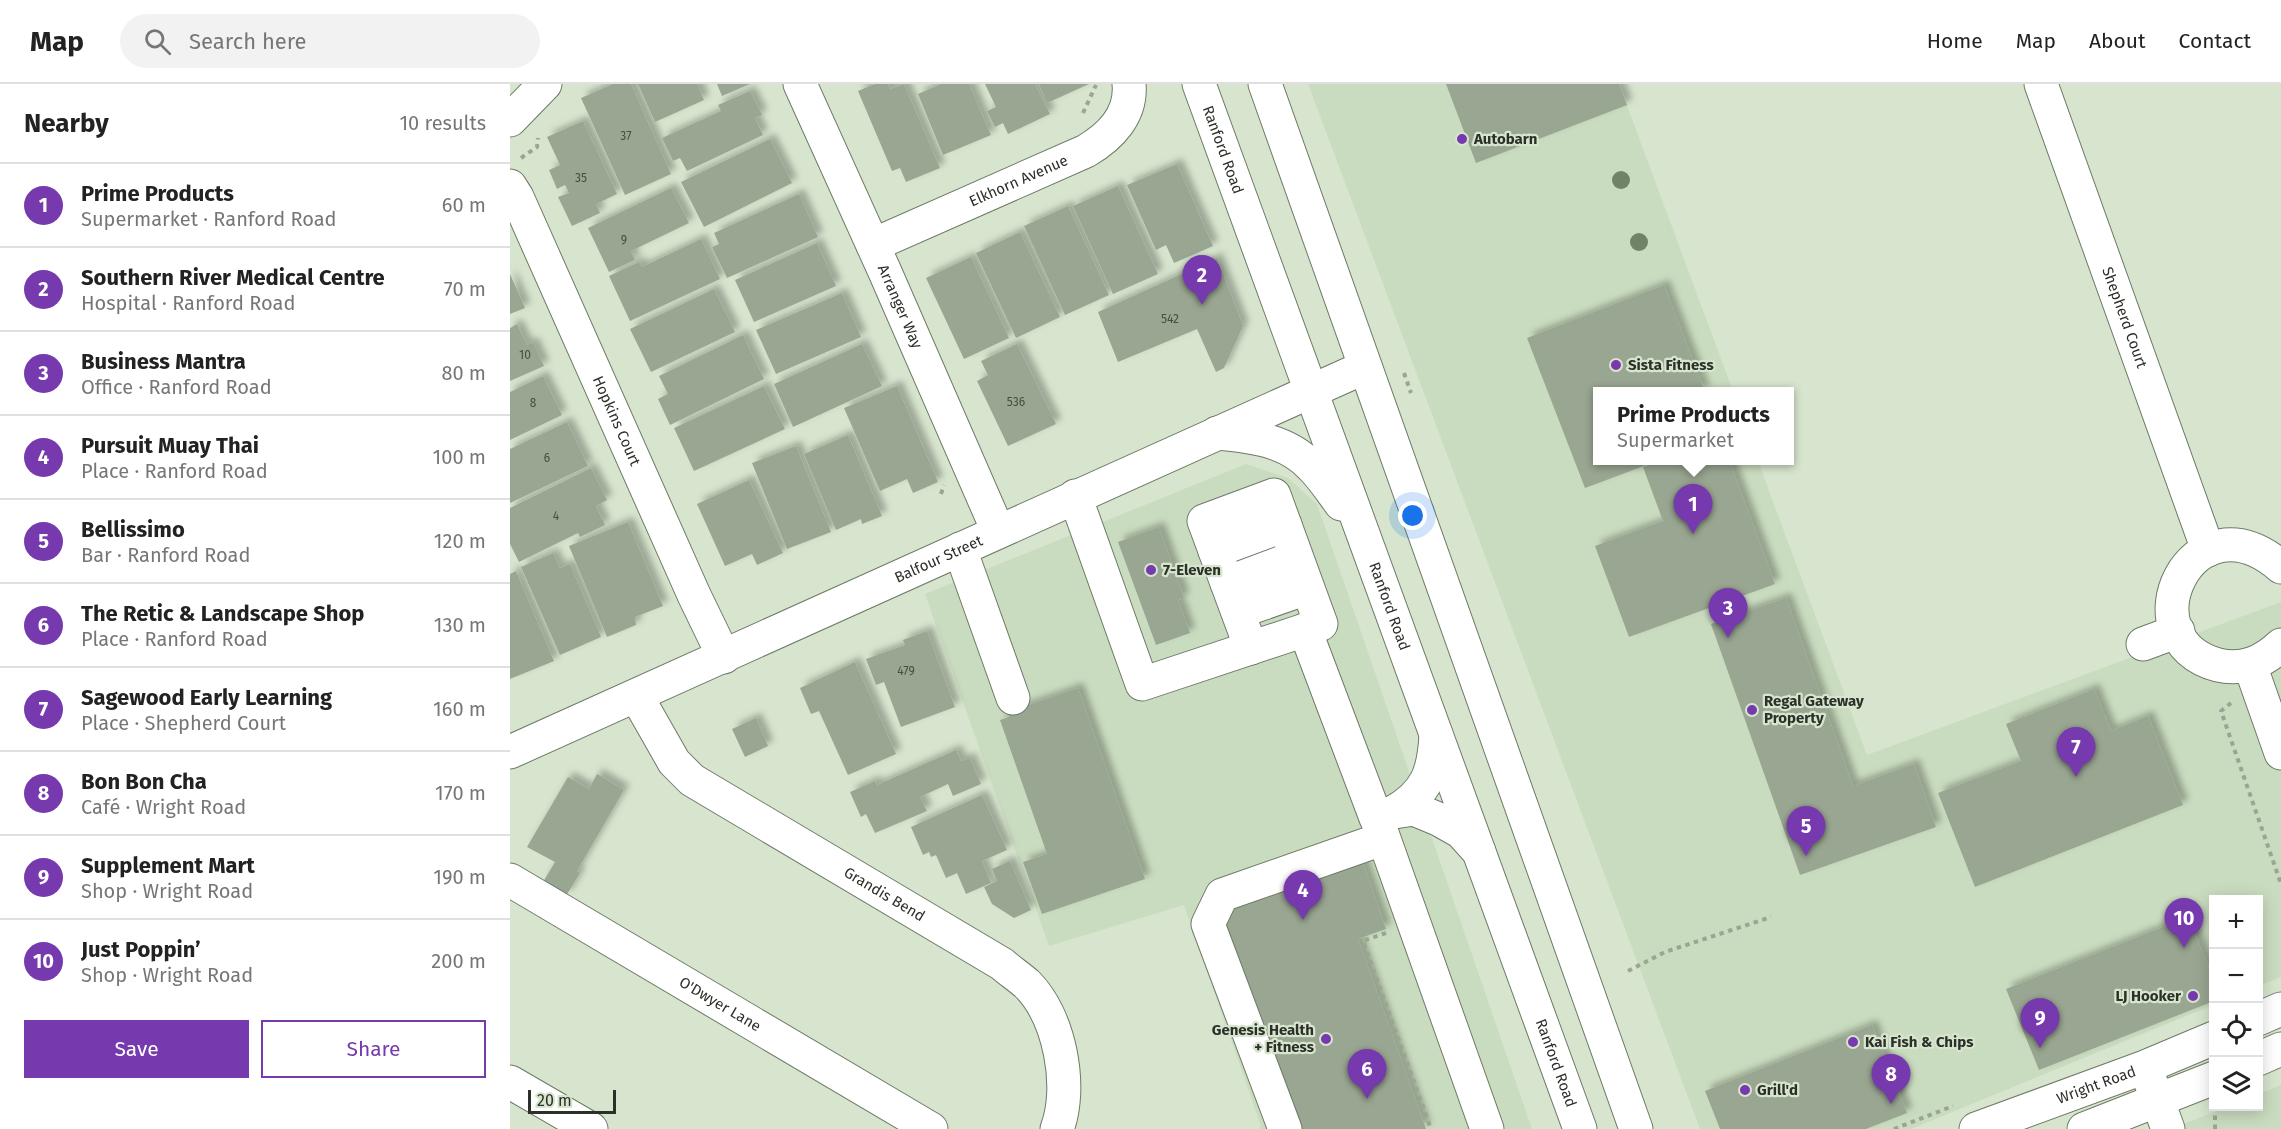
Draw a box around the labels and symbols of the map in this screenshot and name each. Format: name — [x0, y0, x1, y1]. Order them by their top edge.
street label: Ranford Road — [1199, 103, 1247, 196]
house number: 37 — [620, 129, 632, 143]
place label: Autobarn — [1473, 130, 1537, 148]
marker: Autobarn — [1455, 132, 1469, 146]
street label: Elkhorn Avenue — [966, 151, 1071, 210]
house number: 35 — [575, 171, 587, 185]
house number: 9 — [621, 233, 627, 247]
pin: 2 — [1182, 256, 1222, 305]
street label: Arranger Way — [874, 262, 926, 352]
street label: Shepherd Court — [2098, 264, 2151, 371]
house number: 542 — [1161, 312, 1179, 326]
house number: 10 — [519, 348, 531, 362]
place label: Sista Fitness — [1628, 356, 1714, 374]
marker: Sista Fitness — [1609, 358, 1623, 372]
street label: Hopkins Court — [589, 373, 645, 469]
house number: 536 — [1007, 395, 1025, 409]
house number: 8 — [530, 396, 537, 410]
house number: 6 — [544, 451, 550, 465]
pin: 1 — [1674, 484, 1712, 534]
your location — [1398, 501, 1427, 530]
house number: 4 — [553, 509, 560, 523]
street label: Balfour Street — [892, 531, 986, 587]
street label: Ranford Road — [1365, 560, 1414, 653]
place label: 7-Eleven — [1163, 561, 1221, 579]
marker: 7-Eleven — [1144, 563, 1158, 577]
pin: 3 — [1708, 588, 1748, 638]
house number: 479 — [897, 664, 915, 678]
place label: Regal Gateway Property — [1764, 692, 1864, 727]
marker: Regal Gateway Property — [1745, 703, 1759, 717]
pin: 7 — [2056, 728, 2096, 777]
pin: 5 — [1786, 806, 1826, 856]
street label: Grandis Bend — [841, 863, 928, 925]
pin: 4 — [1284, 870, 1322, 920]
pin: 10 — [2164, 898, 2204, 948]
street label: O'Dwyer Lane — [676, 973, 764, 1035]
place label: LJ Hooker — [2115, 987, 2182, 1005]
marker: LJ Hooker — [2186, 989, 2200, 1003]
pin: 9 — [2020, 998, 2060, 1048]
street label: Ranford Road — [1532, 1016, 1580, 1110]
place label: Genesis Health + Fitness — [1212, 1021, 1314, 1056]
marker: Genesis Health + Fitness — [1319, 1032, 1333, 1046]
place label: Kai Fish & Chips — [1865, 1033, 1973, 1051]
marker: Kai Fish & Chips — [1846, 1035, 1860, 1049]
pin: 6 — [1348, 1050, 1386, 1099]
pin: 8 — [1872, 1054, 1910, 1104]
street label: Wright Road — [2054, 1062, 2138, 1108]
place label: Grill'd — [1757, 1081, 1798, 1099]
marker: Grill'd — [1738, 1083, 1752, 1097]
scale bar — [528, 1087, 616, 1114]

